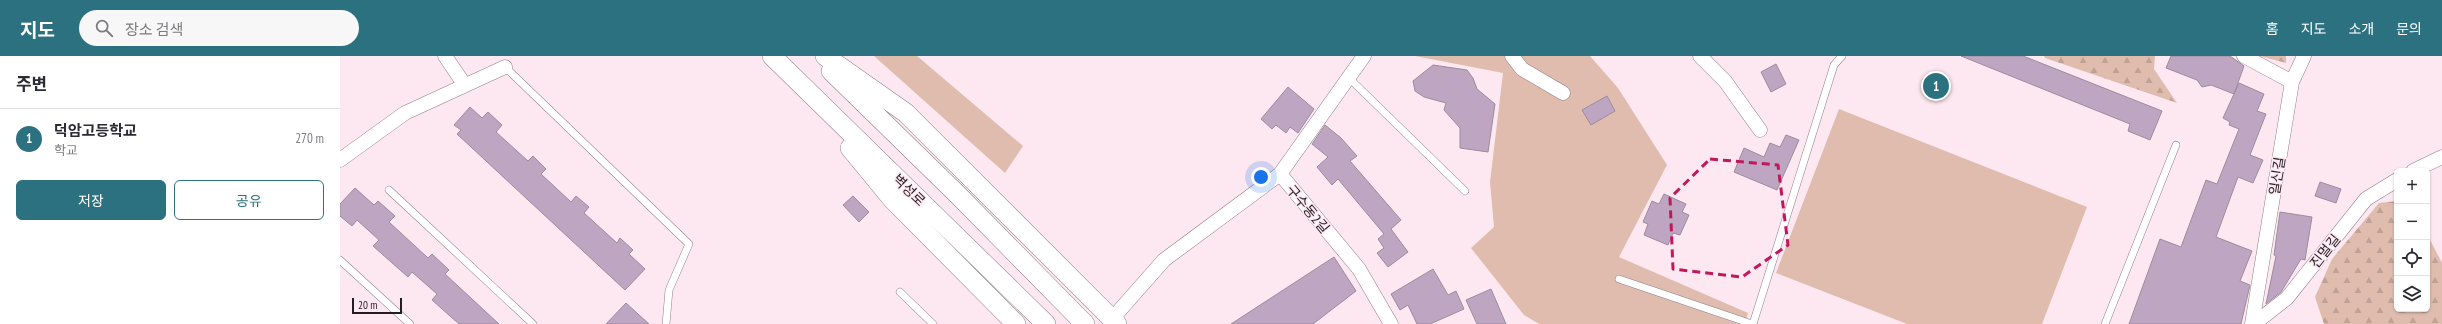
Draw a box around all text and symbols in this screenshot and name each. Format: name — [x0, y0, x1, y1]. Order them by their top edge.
search box — [79, 10, 359, 46]
icon: search — [93, 17, 115, 39]
text: 지도 — [20, 18, 55, 42]
text: 장소 검색 — [125, 20, 183, 39]
text: 홈 — [2266, 20, 2279, 38]
text: 지도 — [2301, 20, 2326, 38]
text: 소개 — [2348, 20, 2374, 38]
text: 문의 — [2396, 20, 2422, 38]
pin: 1 — [1923, 71, 1949, 101]
text: 주변 — [16, 73, 47, 95]
text: 덕암고등학교 — [54, 121, 137, 140]
text: 1 — [26, 130, 32, 147]
text: 270 m — [295, 130, 324, 147]
text: 학교 — [54, 142, 78, 159]
street label: 일신길 — [2265, 156, 2289, 196]
your location — [1251, 167, 1271, 187]
map controls — [2394, 168, 2430, 312]
button: + — [2394, 168, 2430, 204]
street label: 벽성로 — [889, 170, 929, 210]
button: 저장 — [16, 180, 166, 220]
button: 공유 — [174, 180, 324, 220]
street label: 구수동2길 — [1283, 181, 1333, 237]
button: − — [2394, 204, 2430, 240]
street label: 진멀길 — [2306, 230, 2344, 272]
button: locate — [2394, 240, 2430, 276]
button: layers — [2394, 276, 2430, 312]
scale bar — [352, 296, 402, 315]
text: 20 m — [358, 298, 377, 312]

